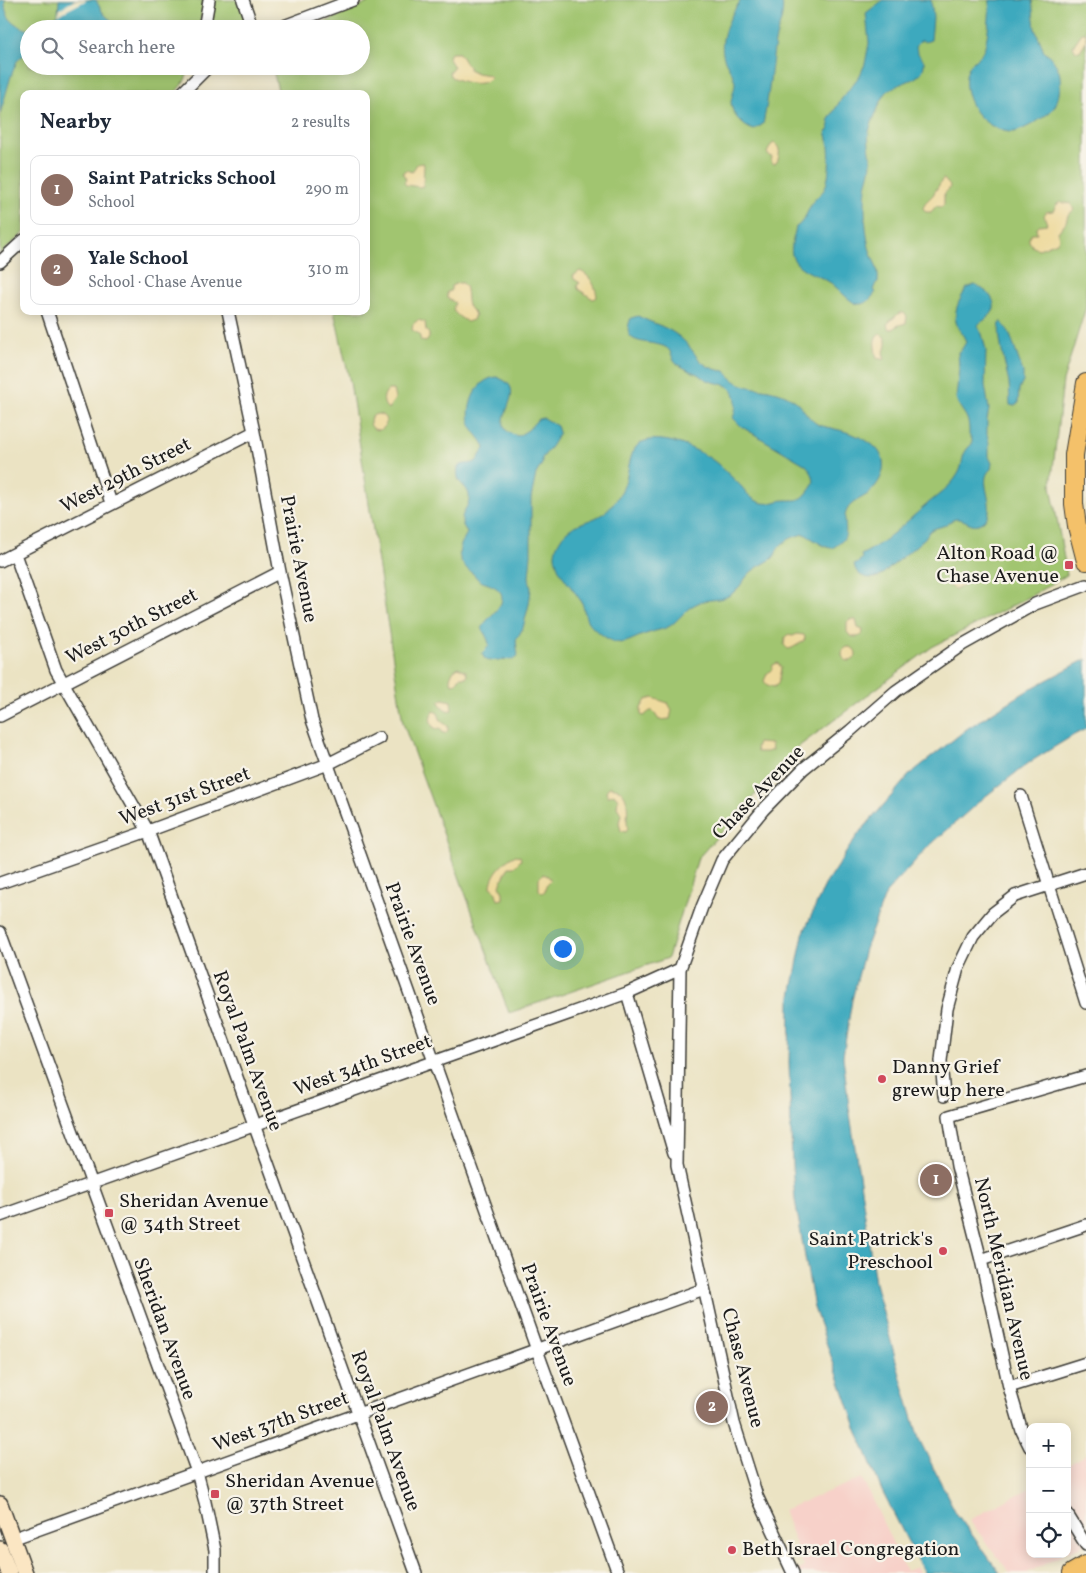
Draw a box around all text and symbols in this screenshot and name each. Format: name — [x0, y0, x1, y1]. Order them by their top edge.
search box — [20, 20, 370, 75]
icon: search — [38, 34, 66, 62]
text: Search here — [78, 35, 175, 61]
text: Nearby — [40, 108, 111, 137]
text: 2 results — [291, 112, 350, 134]
text: Saint Patricks School — [88, 166, 276, 192]
text: 1 — [54, 179, 60, 201]
text: 290 m — [305, 179, 349, 201]
text: School — [88, 192, 135, 214]
text: Yale School — [88, 246, 189, 272]
text: 2 — [53, 259, 61, 281]
text: 310 m — [308, 259, 349, 281]
text: School · Chase Avenue — [88, 272, 242, 294]
street label: West 29th Street — [56, 431, 196, 521]
street label: Prairie Avenue — [272, 493, 324, 625]
place label: Alton Road @ Chase Avenue — [936, 540, 1059, 591]
marker: Alton Road @ Chase Avenue — [1063, 559, 1075, 571]
street label: West 30th Street — [61, 582, 203, 672]
street label: Chase Avenue — [706, 739, 812, 847]
street label: West 31st Street — [116, 760, 254, 834]
street label: Prairie Avenue — [377, 878, 447, 1010]
your location — [550, 936, 576, 962]
street label: Royal Palm Avenue — [205, 967, 289, 1135]
street label: West 34th Street — [290, 1028, 436, 1104]
place label: Danny Grief grew up here — [892, 1054, 1005, 1105]
marker: Danny Grief grew up here — [876, 1073, 888, 1085]
pin: 1 — [920, 1161, 952, 1199]
street label: North Meridian Avenue — [966, 1175, 1040, 1383]
place label: Sheridan Avenue @ 34th Street — [119, 1188, 268, 1239]
marker: Sheridan Avenue @ 34th Street — [103, 1207, 115, 1219]
place label: Saint Patrick's Preschool — [808, 1226, 933, 1277]
marker: Saint Patrick's Preschool — [937, 1245, 949, 1257]
street label: Sheridan Avenue — [125, 1254, 203, 1404]
street label: Prairie Avenue — [513, 1259, 583, 1391]
street label: Chase Avenue — [714, 1305, 770, 1431]
street label: Royal Palm Avenue — [343, 1347, 427, 1515]
street label: West 37th Street — [209, 1384, 353, 1460]
pin: 2 — [696, 1388, 728, 1426]
map controls — [1026, 1423, 1071, 1558]
button: + — [1026, 1423, 1071, 1468]
place label: Sheridan Avenue @ 37th Street — [225, 1468, 374, 1519]
button: − — [1026, 1468, 1071, 1513]
marker: Sheridan Avenue @ 37th Street — [209, 1488, 221, 1500]
button: locate — [1026, 1513, 1071, 1558]
place label: Beth Israel Congregation — [742, 1536, 960, 1564]
marker: Beth Israel Congregation — [726, 1544, 738, 1556]

